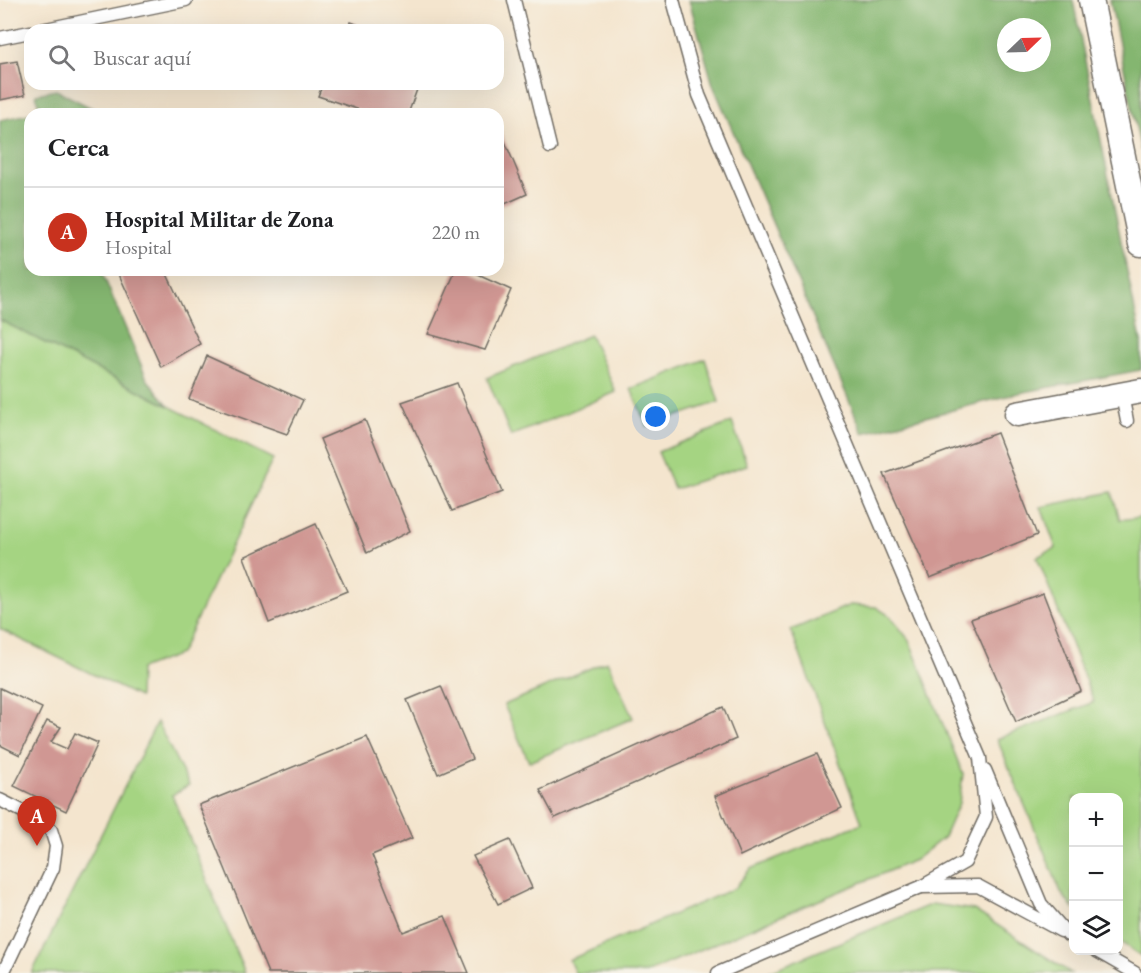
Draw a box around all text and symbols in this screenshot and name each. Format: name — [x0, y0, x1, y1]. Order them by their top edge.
north arrow — [997, 18, 1051, 72]
search box — [24, 24, 504, 90]
icon: search — [45, 41, 78, 74]
text: Buscar aquí — [93, 43, 191, 72]
text: Cerca — [48, 130, 109, 164]
text: Hospital Militar de Zona — [105, 205, 334, 234]
text: A — [60, 219, 75, 245]
text: 220 m — [432, 219, 480, 245]
text: Hospital — [105, 234, 172, 260]
your location — [641, 402, 670, 431]
map controls — [1069, 793, 1123, 955]
button: + — [1069, 793, 1123, 847]
pin: A — [18, 796, 57, 846]
button: − — [1069, 847, 1123, 901]
button: layers — [1069, 901, 1123, 955]

